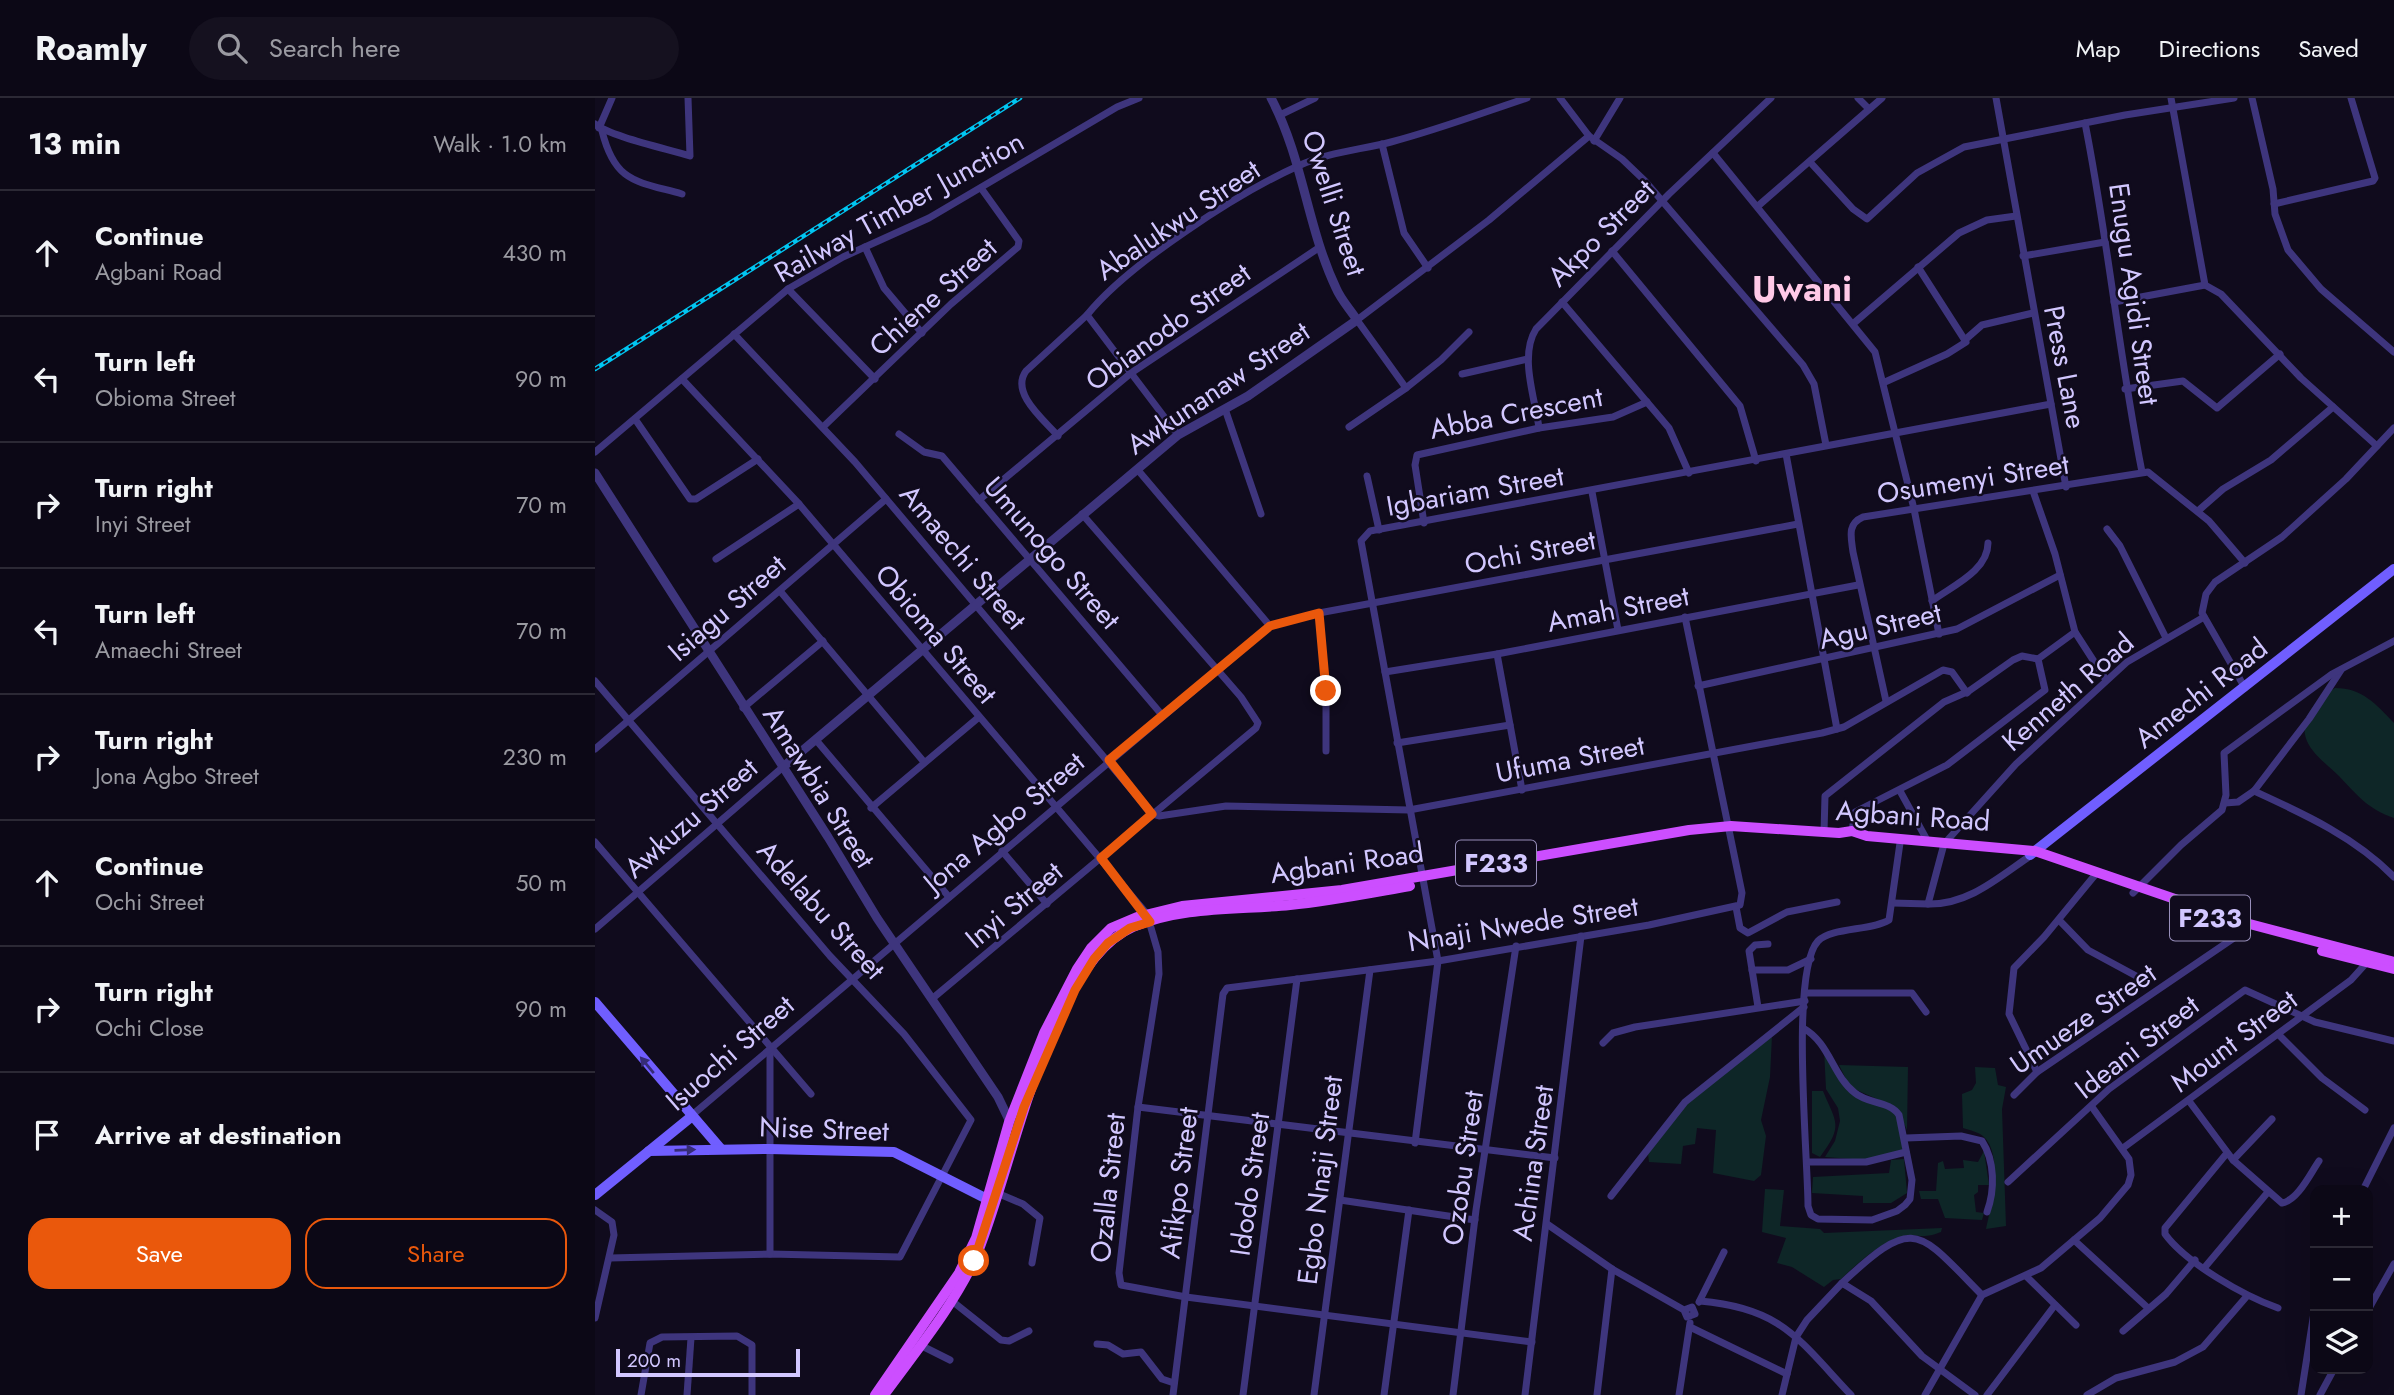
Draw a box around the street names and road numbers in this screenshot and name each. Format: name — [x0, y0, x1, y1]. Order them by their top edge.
street label: Railway Timber Junction — [767, 121, 1031, 293]
street label: Owelli Street — [1291, 125, 1377, 281]
street label: Abalukwu Street — [1087, 150, 1269, 290]
street label: Akpo Street — [1538, 170, 1664, 296]
street label: Enugu Agidi Street — [2098, 180, 2170, 408]
street label: Chiene Street — [860, 228, 1006, 366]
street label: Obianodo Street — [1077, 253, 1259, 401]
street label: Press Lane — [2033, 302, 2097, 432]
street label: Awkunanaw Street — [1118, 311, 1318, 465]
street label: Abba Crescent — [1426, 376, 1606, 450]
street label: Osumenyi Street — [1874, 444, 2072, 514]
street label: Igbariam Street — [1383, 455, 1567, 527]
street label: Umunogo Street — [974, 468, 1130, 639]
street label: Amaechi Street — [890, 475, 1036, 639]
street label: Ochi Street — [1461, 519, 1599, 585]
street label: Isiagu Street — [659, 545, 795, 671]
street label: Obioma Street — [865, 555, 1007, 713]
street label: Amah Street — [1544, 575, 1693, 643]
street label: Agu Street — [1815, 592, 1945, 660]
street label: Kenneth Road — [1993, 623, 2143, 761]
street label: Amechi Road — [2126, 628, 2276, 758]
street label: Amawbia Street — [753, 698, 885, 876]
street label: Ufuma Street — [1492, 724, 1648, 794]
street label: Jona Agbo Street — [911, 742, 1094, 904]
street label: Awkuzu Street — [615, 748, 767, 888]
street label: Agbani Road — [1834, 790, 1992, 842]
street label: Adelabu Street — [747, 831, 895, 989]
street label: Agbani Road — [1268, 832, 1426, 894]
road number: F233 — [1456, 841, 1536, 886]
street label: Inyi Street — [956, 852, 1072, 958]
street label: Nnaji Nwede Street — [1405, 885, 1641, 962]
road number: F233 — [2170, 896, 2250, 940]
street label: Umueze Street — [2002, 953, 2165, 1085]
street label: Mount Street — [2162, 980, 2306, 1102]
street label: Isuochi Street — [657, 985, 804, 1121]
street label: Ideani Street — [2066, 985, 2208, 1109]
street label: Egbo Nnaji Street — [1287, 1073, 1353, 1287]
street label: Achina Street — [1502, 1082, 1564, 1244]
street label: Ozobu Street — [1432, 1088, 1494, 1248]
street label: Afikpo Street — [1149, 1105, 1209, 1261]
street label: Nise Street — [758, 1106, 890, 1152]
street label: Idodo Street — [1220, 1109, 1280, 1258]
street label: Ozalla Street — [1080, 1111, 1136, 1265]

